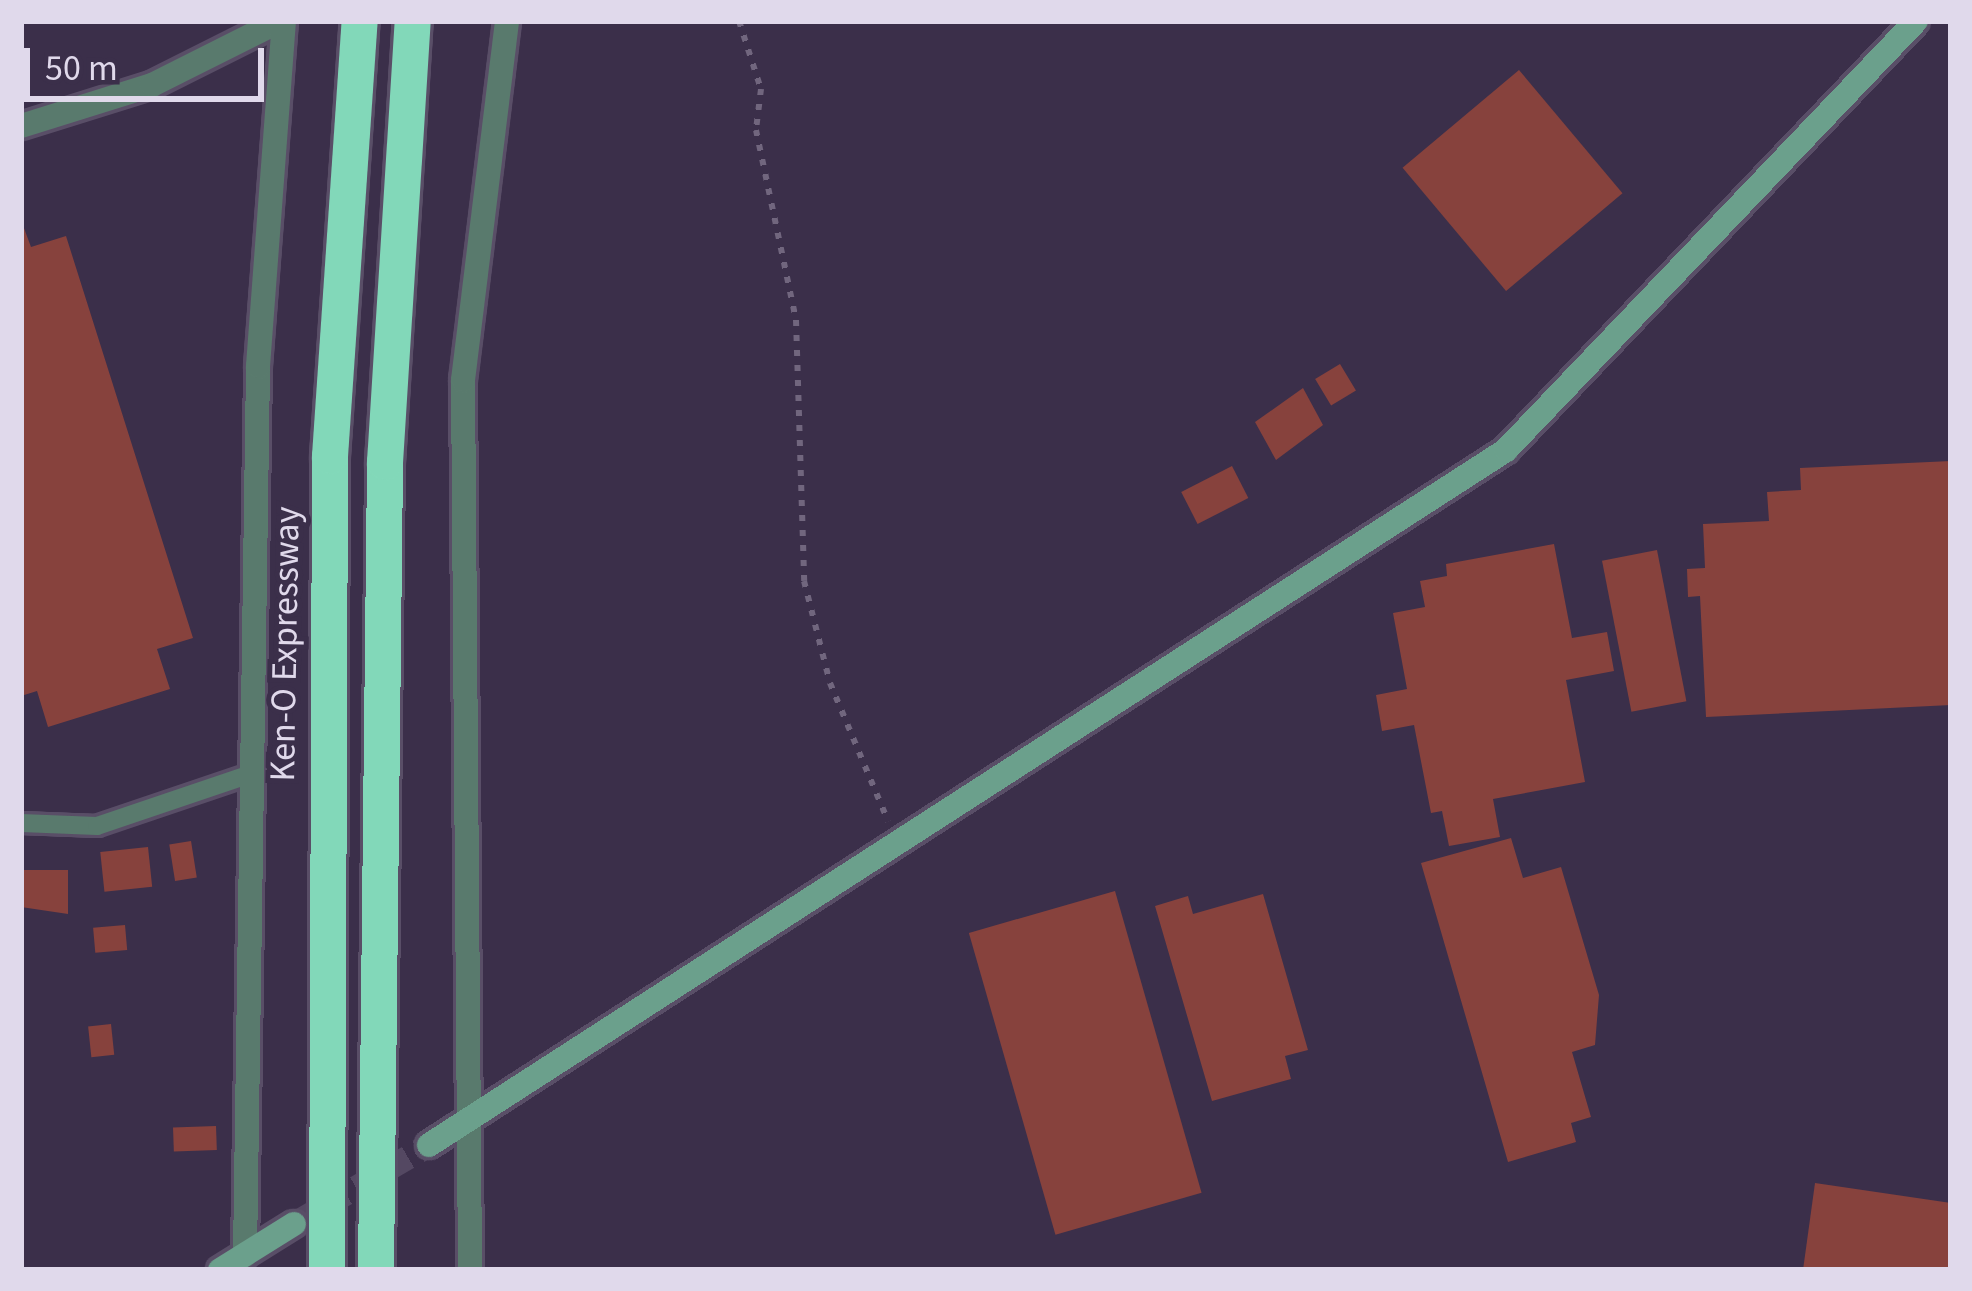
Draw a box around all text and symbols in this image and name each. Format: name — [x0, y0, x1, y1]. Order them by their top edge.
scale bar — [30, 24, 270, 98]
text: 50 m — [45, 43, 118, 94]
street label: Ken-O Expressway — [261, 506, 309, 782]

